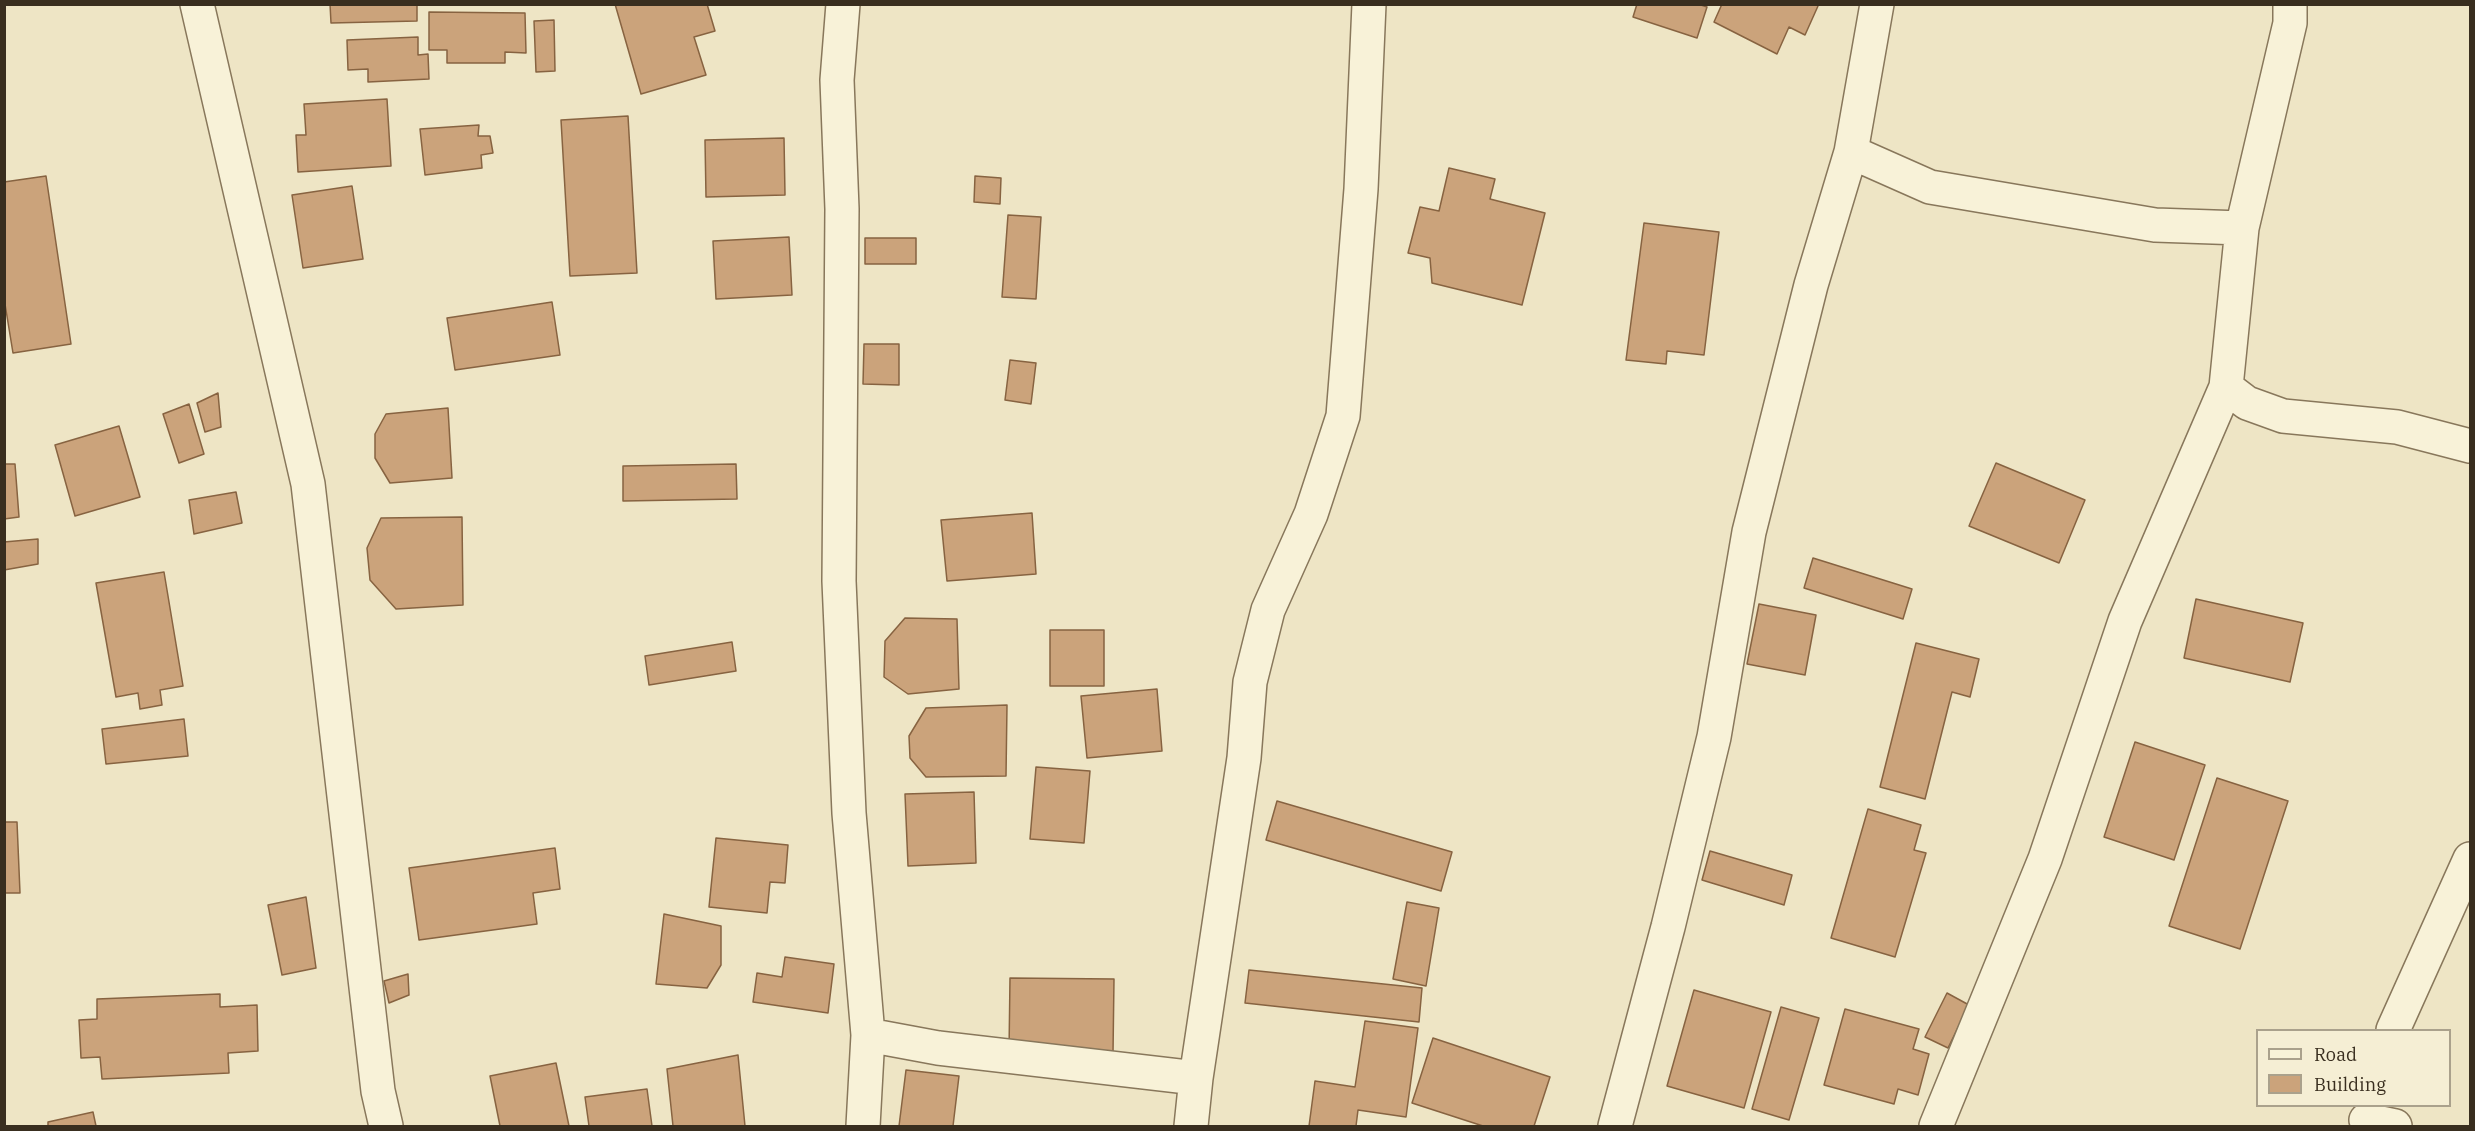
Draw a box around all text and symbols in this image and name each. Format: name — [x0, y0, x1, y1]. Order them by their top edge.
legend — [2256, 1029, 2451, 1107]
text: Road — [2314, 1043, 2357, 1066]
text: Building — [2314, 1073, 2386, 1096]

